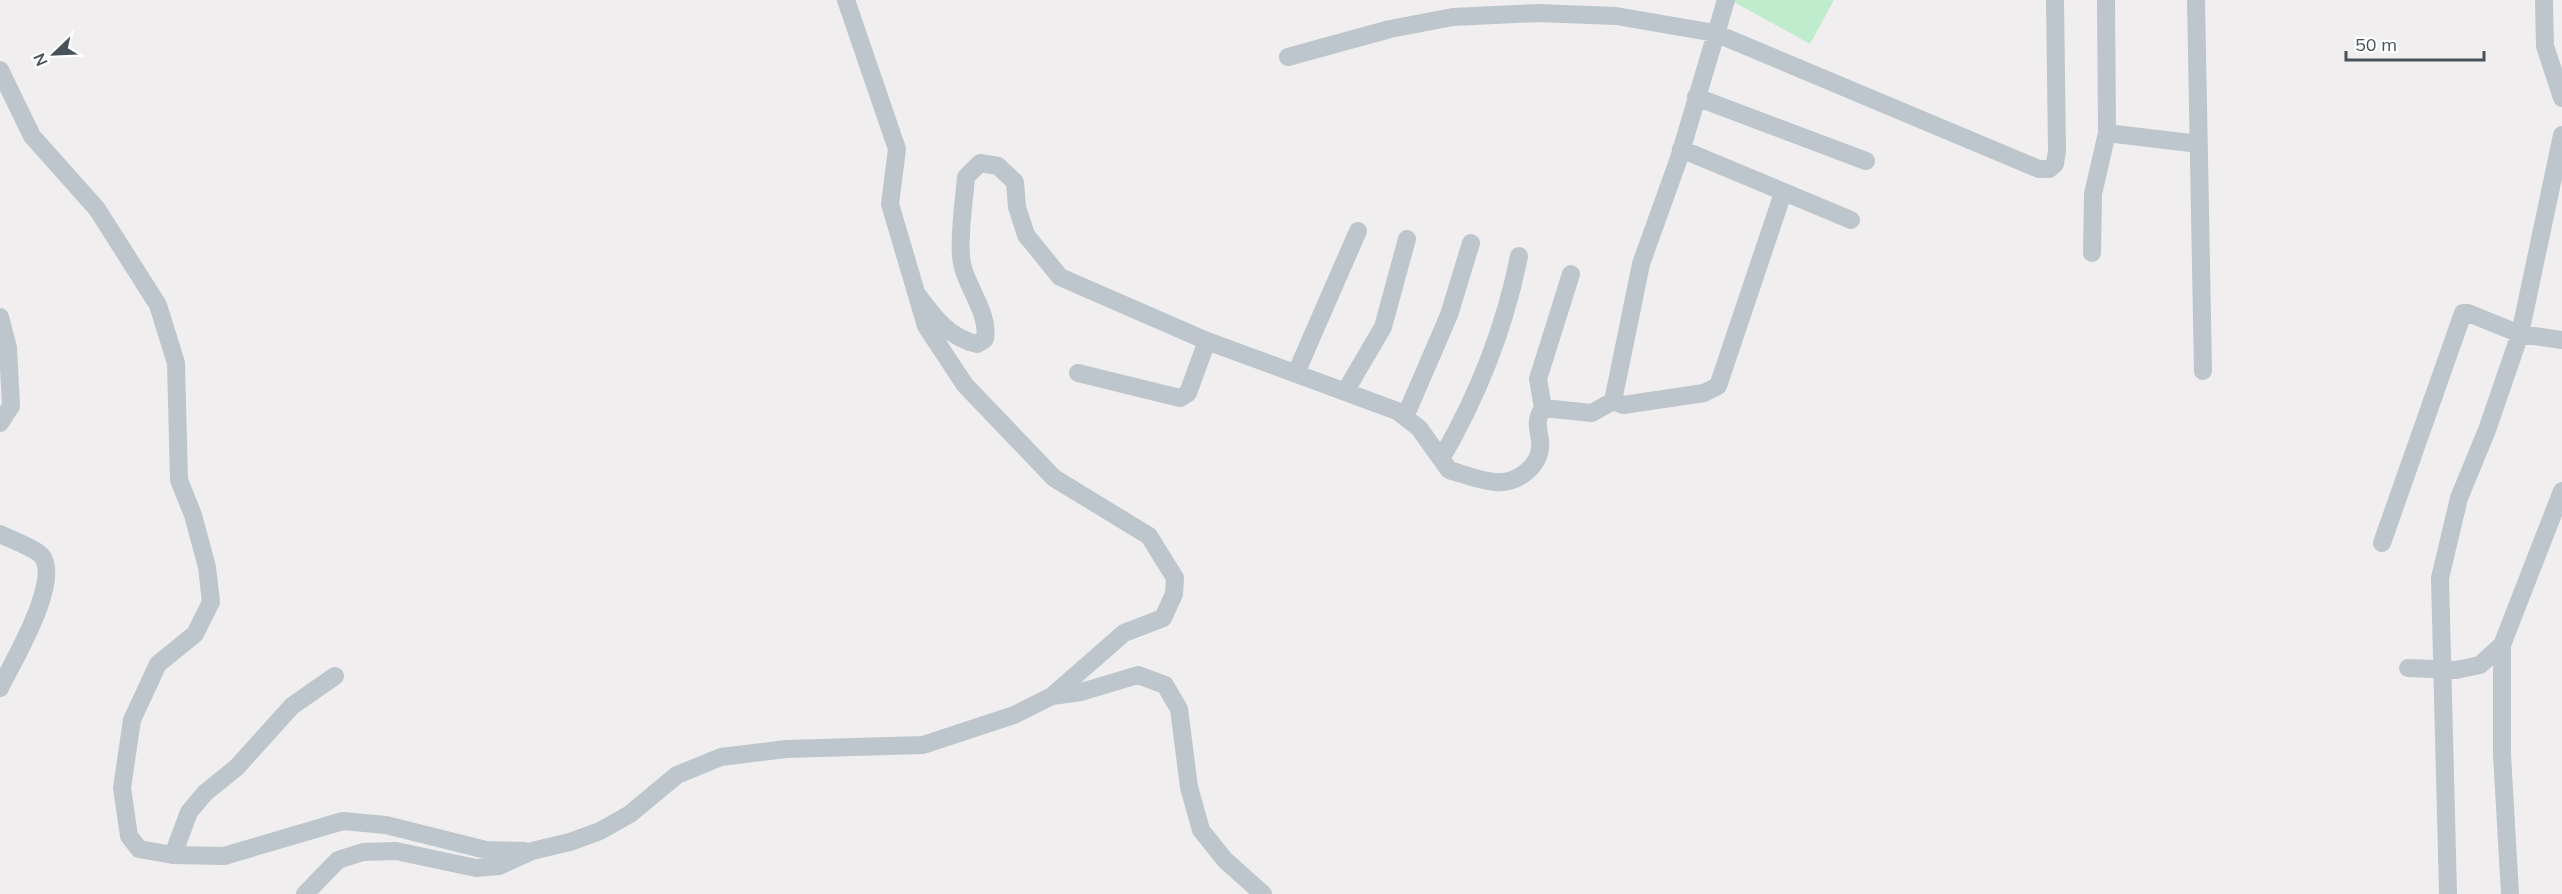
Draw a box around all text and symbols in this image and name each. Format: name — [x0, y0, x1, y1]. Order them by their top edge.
north arrow — [24, 24, 84, 84]
scale bar — [2346, 24, 2484, 62]
text: 50 m — [2355, 33, 2397, 56]
text: N — [29, 50, 52, 69]

